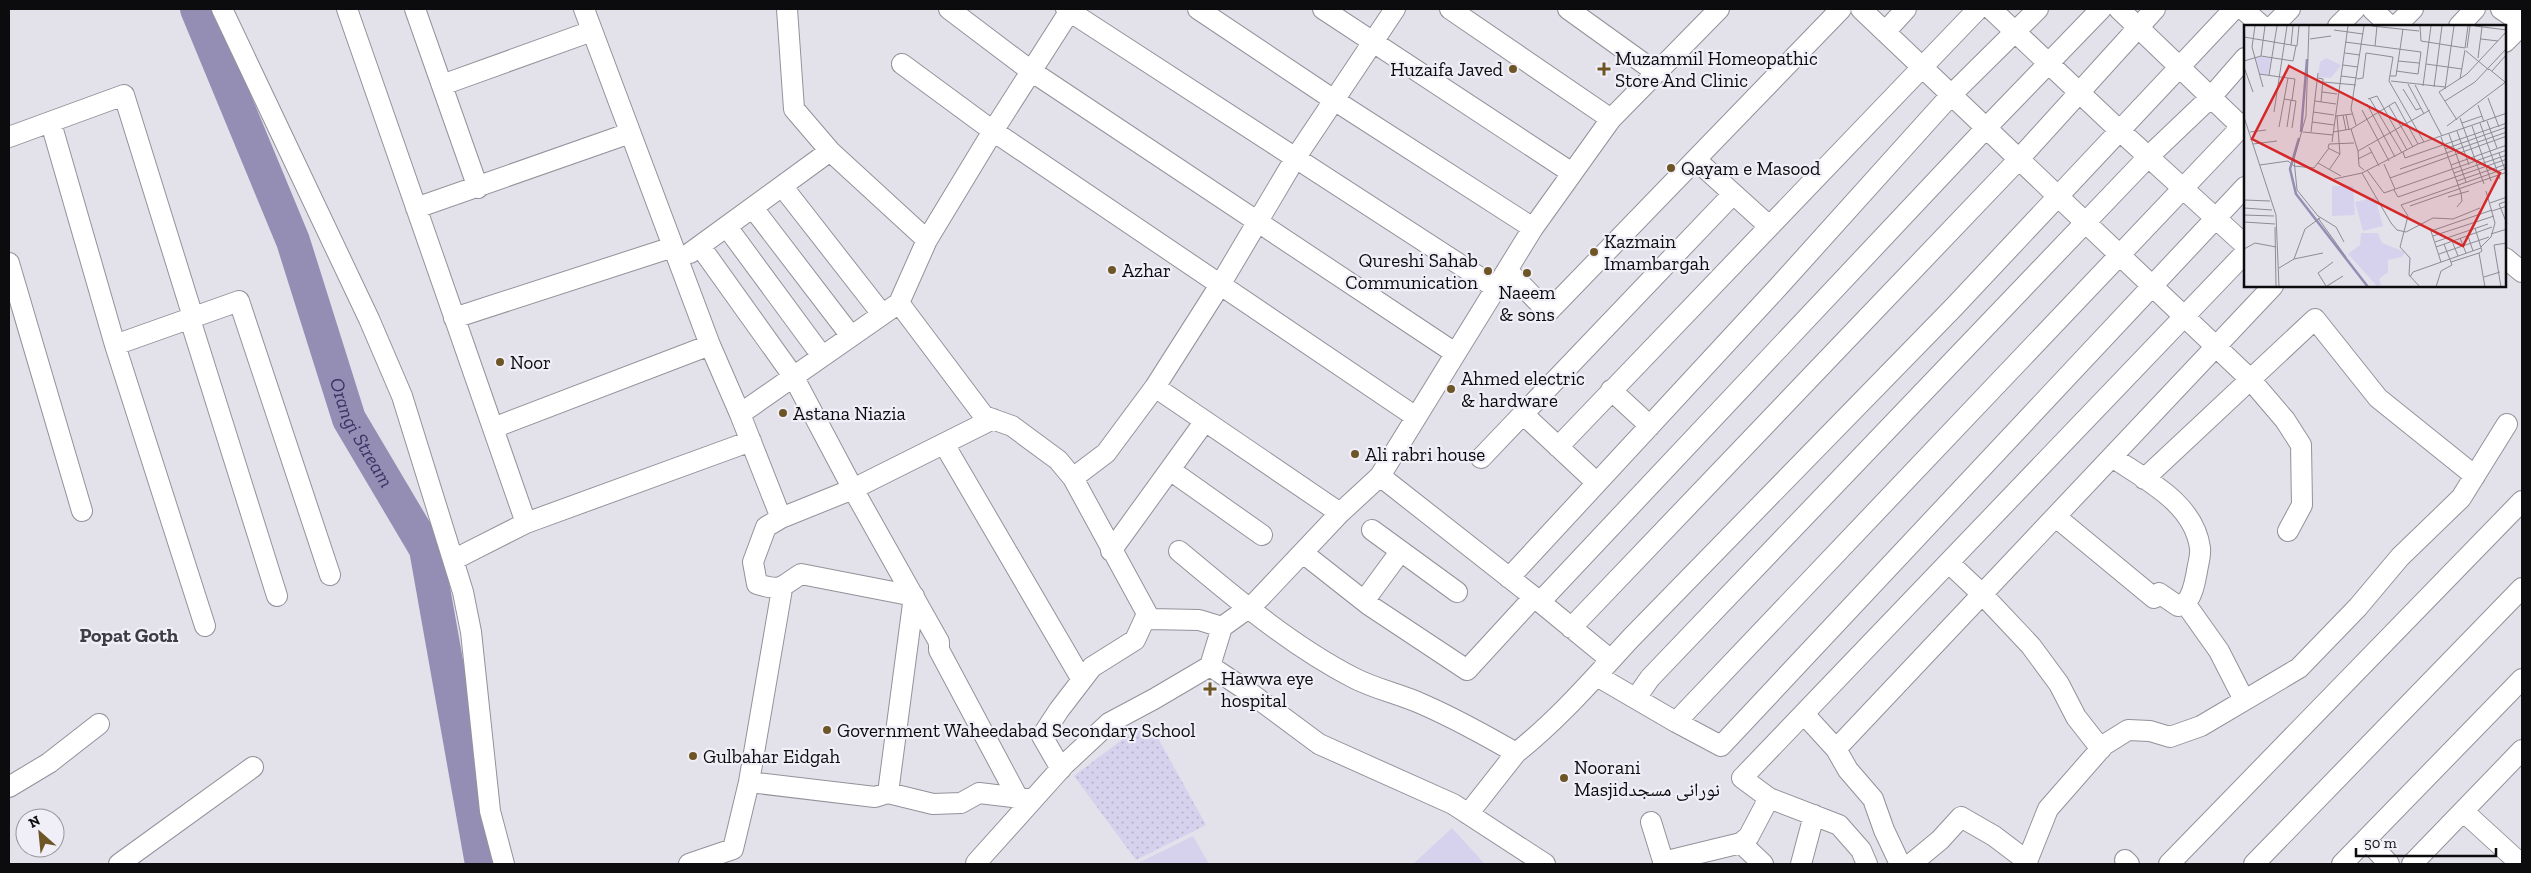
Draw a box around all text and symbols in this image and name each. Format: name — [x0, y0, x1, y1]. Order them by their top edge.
inset map — [2244, 25, 2506, 288]
place label: Muzammil Homeopathic Store And Clinic — [1615, 47, 1818, 92]
place label: Huzaifa Javed — [1390, 58, 1504, 81]
marker: Muzammil Homeopathic Store And Clinic — [1597, 62, 1611, 76]
marker: Huzaifa Javed — [1507, 63, 1519, 75]
place label: Qayam e Masood — [1681, 157, 1821, 180]
marker: Qayam e Masood — [1665, 162, 1677, 174]
place label: Kazmain Imambargah — [1604, 230, 1710, 275]
marker: Kazmain Imambargah — [1588, 246, 1600, 258]
place label: Qureshi Sahab Communication — [1345, 249, 1478, 294]
place label: Azhar — [1122, 259, 1171, 282]
marker: Azhar — [1106, 264, 1118, 276]
marker: Qureshi Sahab Communication — [1482, 265, 1494, 277]
marker: Naeem & sons — [1521, 267, 1533, 279]
place label: Naeem & sons — [1498, 281, 1556, 326]
place label: Noor — [510, 351, 551, 374]
marker: Noor — [494, 356, 506, 368]
place label: Ahmed electric & hardware — [1461, 367, 1585, 412]
water label: Orangi Stream — [325, 375, 399, 492]
marker: Ahmed electric & hardware — [1445, 383, 1457, 395]
place label: Astana Niazia — [793, 402, 906, 425]
marker: Astana Niazia — [777, 407, 789, 419]
place label: Ali rabri house — [1365, 443, 1485, 466]
marker: Ali rabri house — [1349, 448, 1361, 460]
district label: Popat Goth — [80, 623, 179, 647]
place label: Hawwa eye hospital — [1221, 667, 1314, 712]
marker: Hawwa eye hospital — [1203, 682, 1217, 696]
place label: Government Waheedabad Secondary School — [837, 719, 1196, 742]
marker: Government Waheedabad Secondary School — [821, 724, 833, 736]
place label: Gulbahar Eidgah — [703, 745, 840, 768]
marker: Gulbahar Eidgah — [687, 750, 699, 762]
place label: Noorani Masjidنورانی مسجد — [1574, 756, 1720, 801]
marker: Noorani Masjidنورانی مسجد — [1558, 772, 1570, 784]
north arrow — [15, 808, 65, 858]
text: N — [26, 812, 43, 832]
scale bar — [2356, 826, 2496, 858]
text: 50 m — [2364, 834, 2397, 852]

